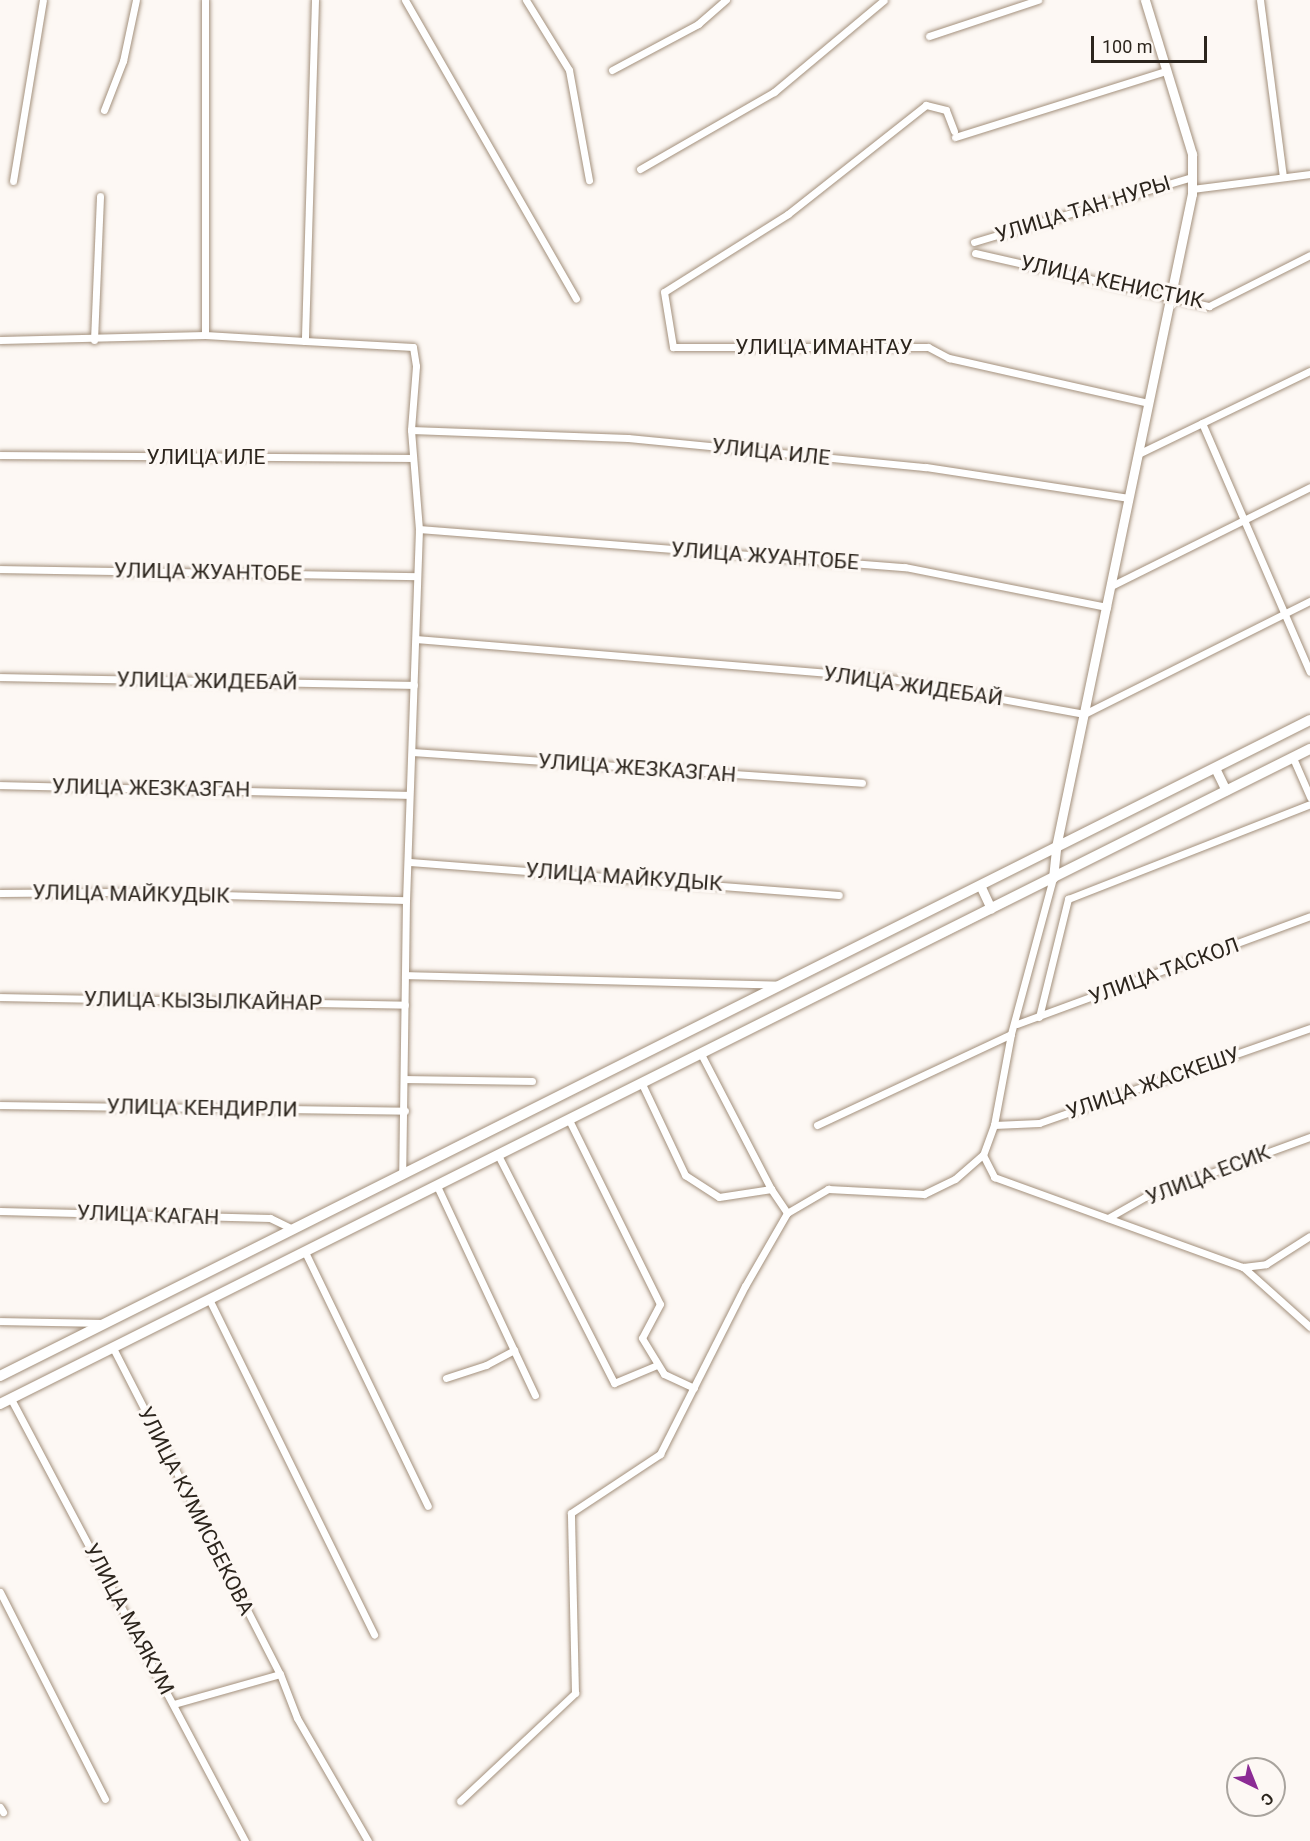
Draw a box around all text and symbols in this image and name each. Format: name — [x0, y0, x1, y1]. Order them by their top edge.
scale bar — [1094, 24, 1210, 62]
text: 100 m — [1102, 36, 1153, 57]
street label: УЛИЦА ТАН НУРЫ — [992, 170, 1174, 248]
street label: УЛИЦА КЕНИСТИК — [1018, 250, 1206, 314]
street label: УЛИЦА ИМАНТАУ — [735, 334, 913, 360]
street label: УЛИЦА ИЛЕ — [711, 433, 831, 471]
street label: УЛИЦА ИЛЕ — [147, 444, 265, 470]
street label: УЛИЦА ЖУАНТОБЕ — [670, 537, 860, 575]
street label: УЛИЦА ЖУАНТОБЕ — [114, 558, 302, 586]
street label: УЛИЦА ЖИДЕБАЙ — [822, 661, 1004, 711]
street label: УЛИЦА ЖИДЕБАЙ — [116, 667, 298, 695]
street label: УЛИЦА ЖЕЗКАЗГАН — [537, 749, 737, 787]
street label: УЛИЦА ЖЕЗКАЗГАН — [52, 774, 250, 802]
street label: УЛИЦА МАЙКУДЫК — [525, 858, 723, 896]
street label: УЛИЦА МАЙКУДЫК — [32, 880, 230, 908]
street label: УЛИЦА ТАСКОЛ — [1085, 932, 1243, 1010]
street label: УЛИЦА КЫЗЫЛКАЙНАР — [84, 986, 322, 1016]
street label: УЛИЦА ЖАСКЕШУ — [1063, 1042, 1243, 1124]
street label: УЛИЦА КЕНДИРЛИ — [106, 1094, 298, 1122]
street label: УЛИЦА ЕСИК — [1142, 1140, 1274, 1210]
street label: УЛИЦА КАГАН — [76, 1200, 220, 1230]
street label: УЛИЦА КУМИСБЕКОВА — [133, 1403, 259, 1619]
street label: УЛИЦА МАЯКУМ — [79, 1539, 179, 1699]
north arrow — [1226, 1757, 1286, 1817]
text: С — [1257, 1789, 1278, 1810]

